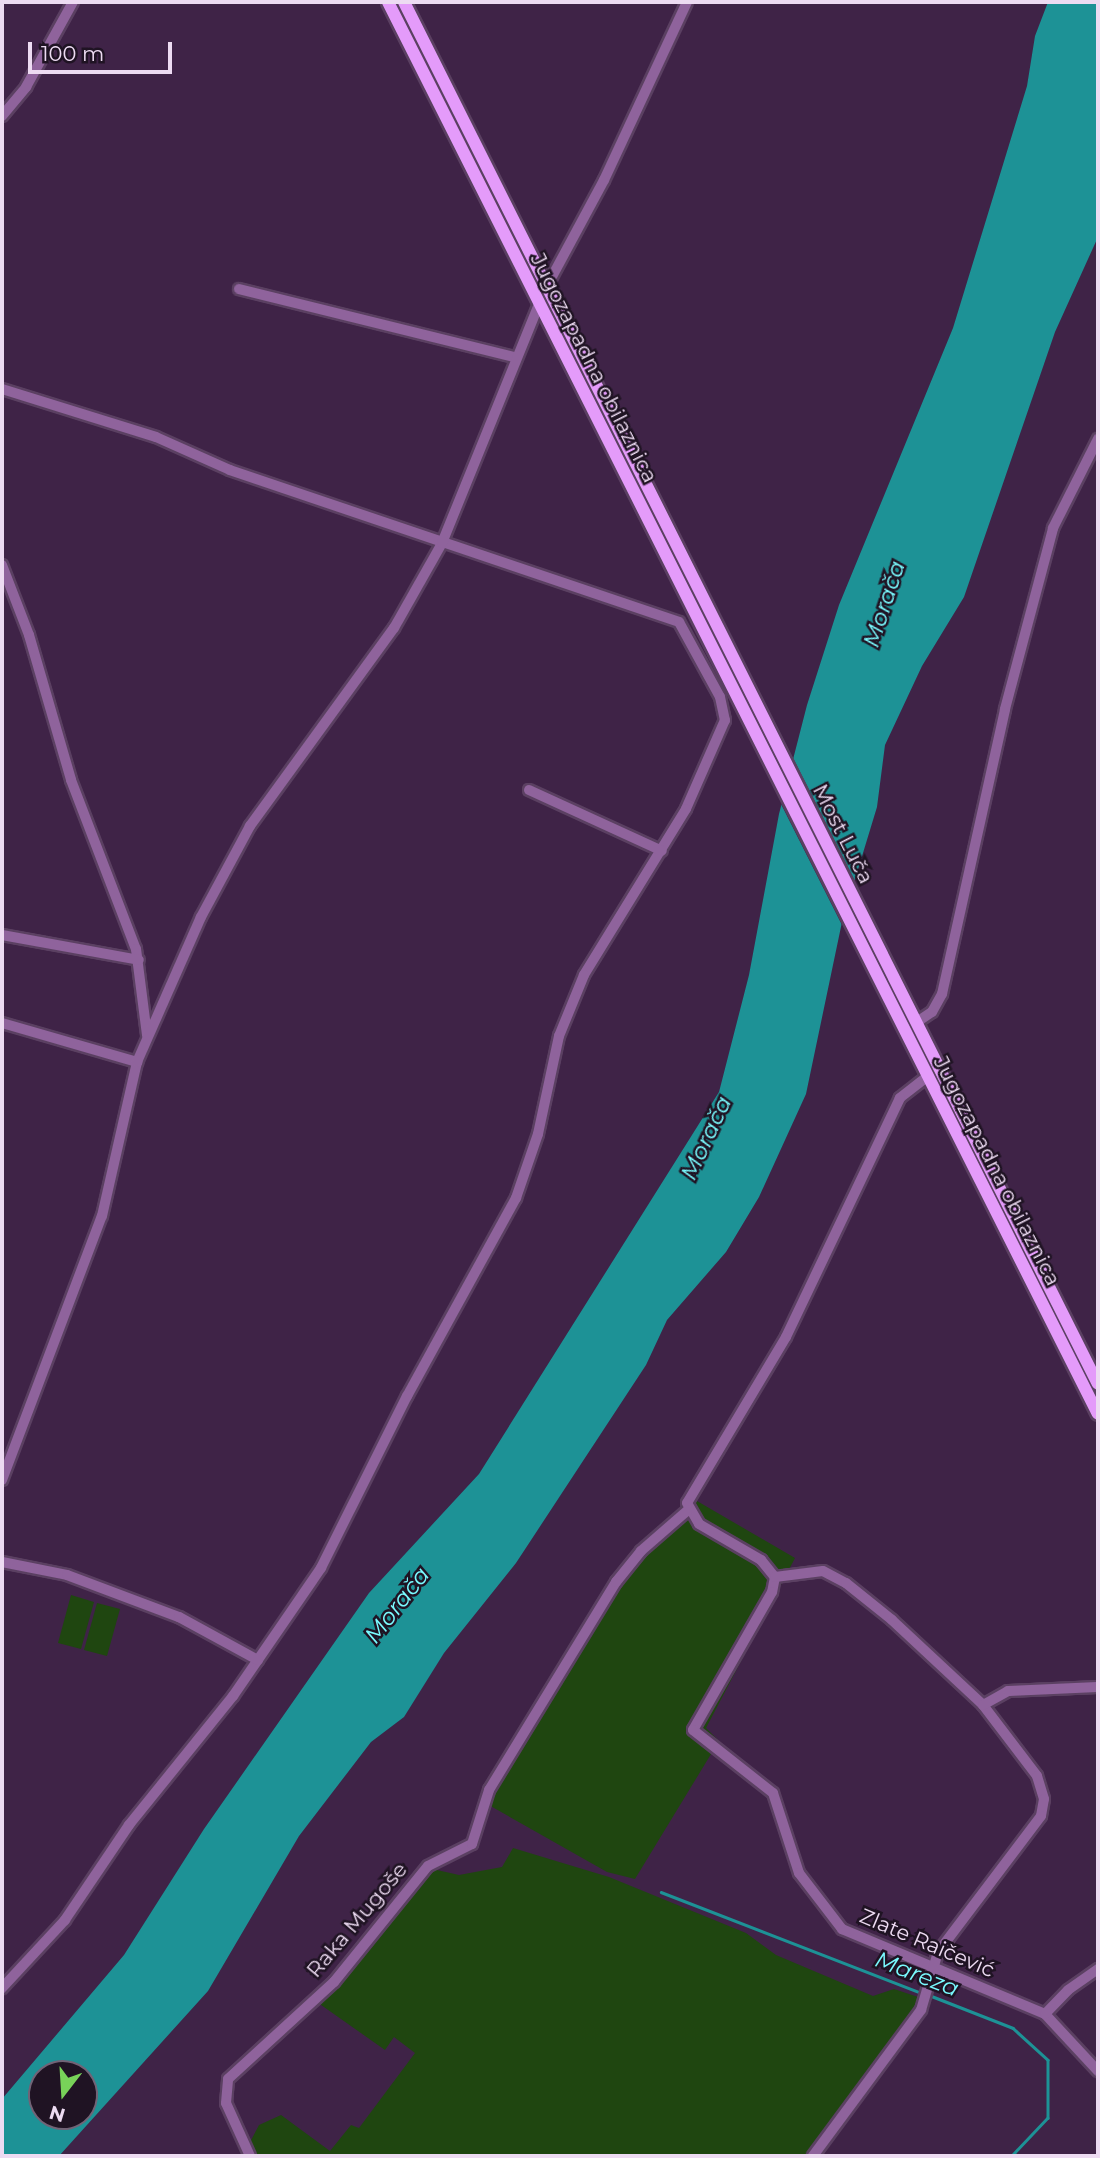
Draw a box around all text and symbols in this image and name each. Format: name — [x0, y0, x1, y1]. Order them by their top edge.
scale bar — [32, 28, 175, 72]
text: 100 m — [41, 41, 104, 66]
street label: Jugozapadna obilaznica — [525, 249, 663, 487]
water label: Morača — [857, 557, 911, 651]
street label: Most Luča — [807, 780, 879, 888]
street label: Jugozapadna obilaznica — [928, 1052, 1066, 1290]
water label: Morača — [675, 1092, 737, 1184]
water label: Morača — [359, 1561, 435, 1649]
street label: Raka Mugoše — [302, 1857, 412, 1983]
street label: Zlate Raičević — [856, 1903, 998, 1983]
water label: Mareza — [871, 1945, 963, 2003]
north arrow — [28, 2060, 98, 2130]
text: N — [47, 2100, 68, 2127]

